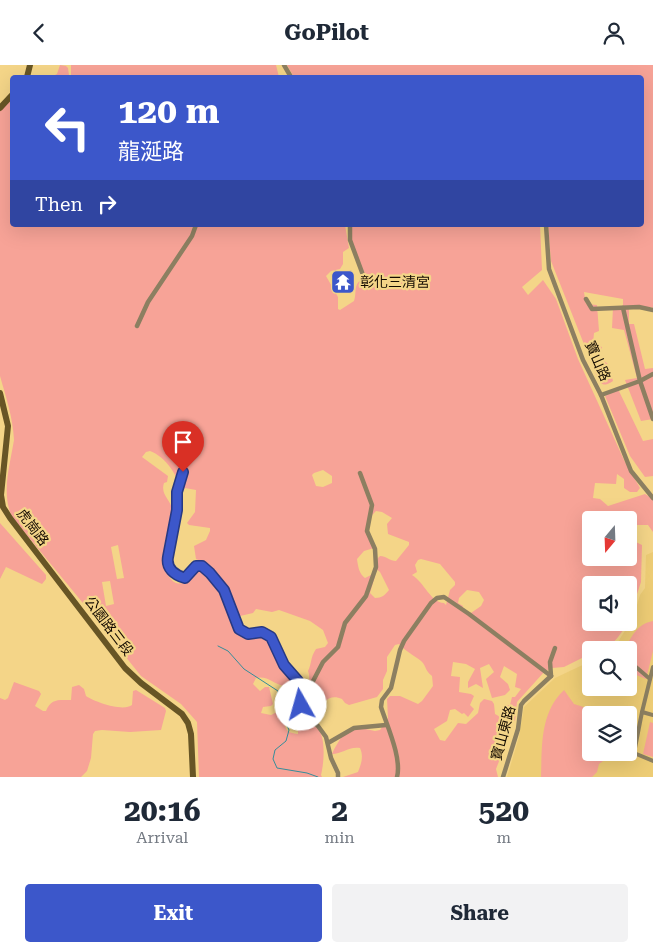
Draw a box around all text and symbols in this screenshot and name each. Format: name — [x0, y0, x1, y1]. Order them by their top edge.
icon: back — [25, 19, 53, 47]
icon: person — [600, 19, 628, 47]
text: GoPilot — [284, 20, 369, 45]
text: 120 m — [118, 91, 219, 132]
icon: left — [35, 95, 100, 160]
text: 龍涎路 — [118, 139, 184, 164]
icon: right — [93, 190, 121, 218]
text: Then — [35, 193, 83, 216]
temple icon: 彰化三清宮 — [330, 269, 356, 295]
place label: 彰化三清宮 — [360, 274, 430, 290]
street label: 寶山路 — [582, 339, 614, 383]
pin — [162, 421, 204, 472]
icon: arrive — [169, 428, 197, 456]
street label: 虎崗路 — [14, 505, 52, 549]
north arrow — [582, 511, 638, 566]
map controls — [582, 511, 637, 761]
button: sound — [582, 576, 637, 631]
street label: 公園路三段 — [82, 593, 136, 659]
button: search — [582, 641, 637, 696]
position arrow — [274, 678, 326, 730]
street label: 寶山東路 — [488, 704, 518, 762]
button: layers — [582, 706, 637, 761]
text: 20:16 — [124, 793, 201, 828]
text: 2 — [331, 793, 348, 828]
text: 520 — [479, 793, 529, 828]
text: Arrival — [136, 828, 188, 847]
text: min — [325, 828, 355, 847]
text: m — [496, 828, 511, 847]
button: Exit — [25, 884, 322, 942]
button: Share — [332, 884, 628, 942]

